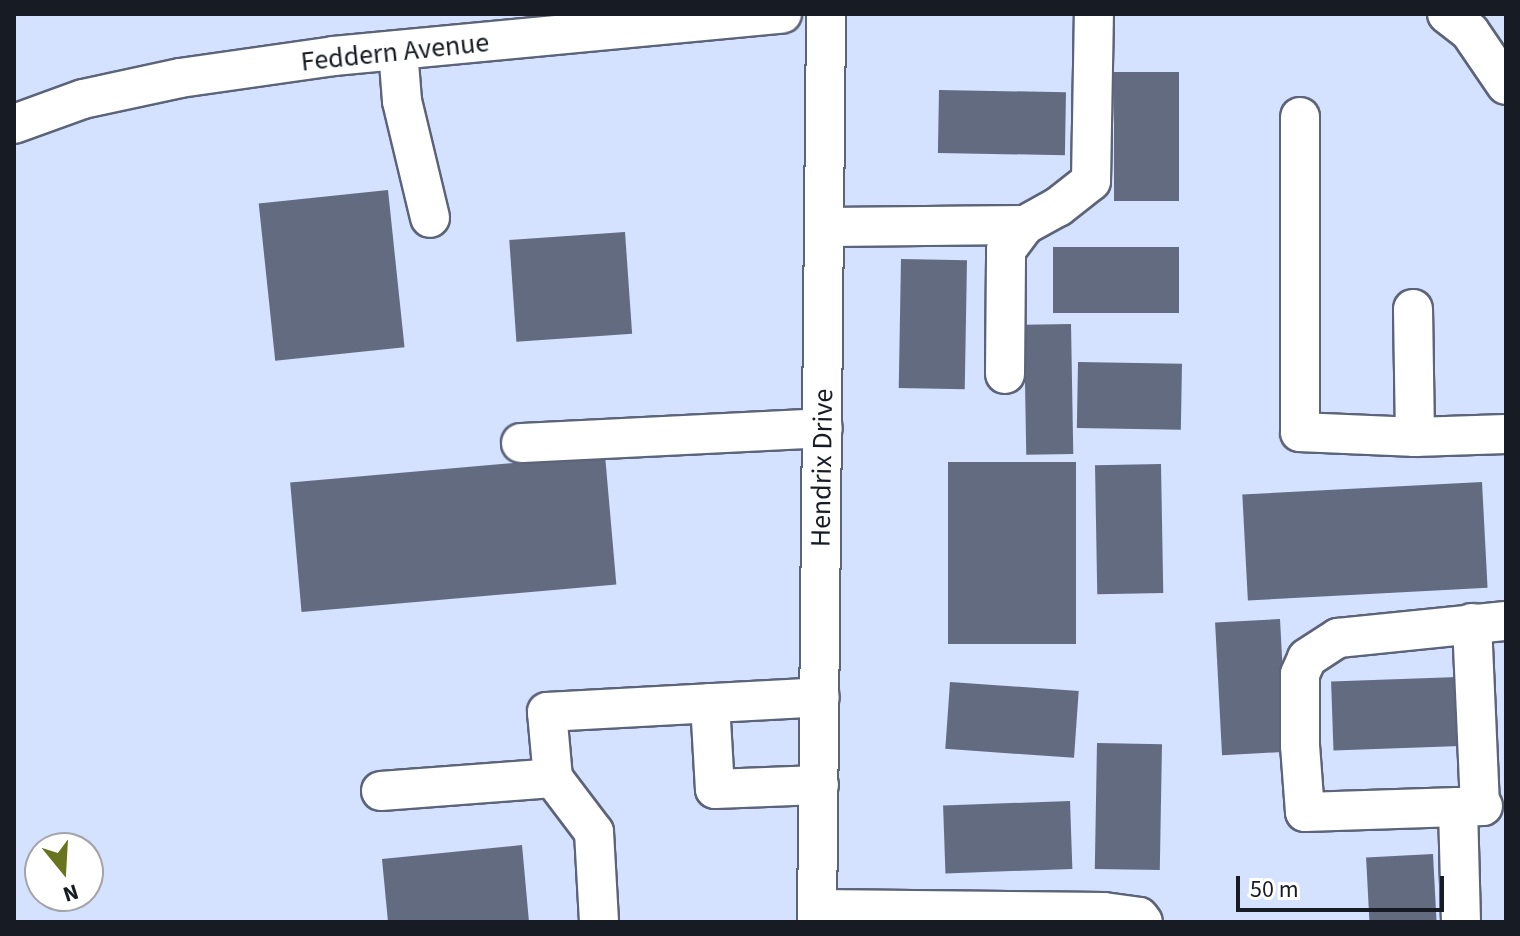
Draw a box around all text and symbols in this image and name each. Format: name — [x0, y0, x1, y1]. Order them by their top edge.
street label: Feddern Avenue — [299, 25, 491, 79]
street label: Hendrix Drive — [804, 389, 840, 547]
north arrow — [24, 832, 104, 912]
scale bar — [1240, 860, 1448, 910]
text: 50 m — [1250, 872, 1299, 907]
text: N — [59, 875, 83, 910]

